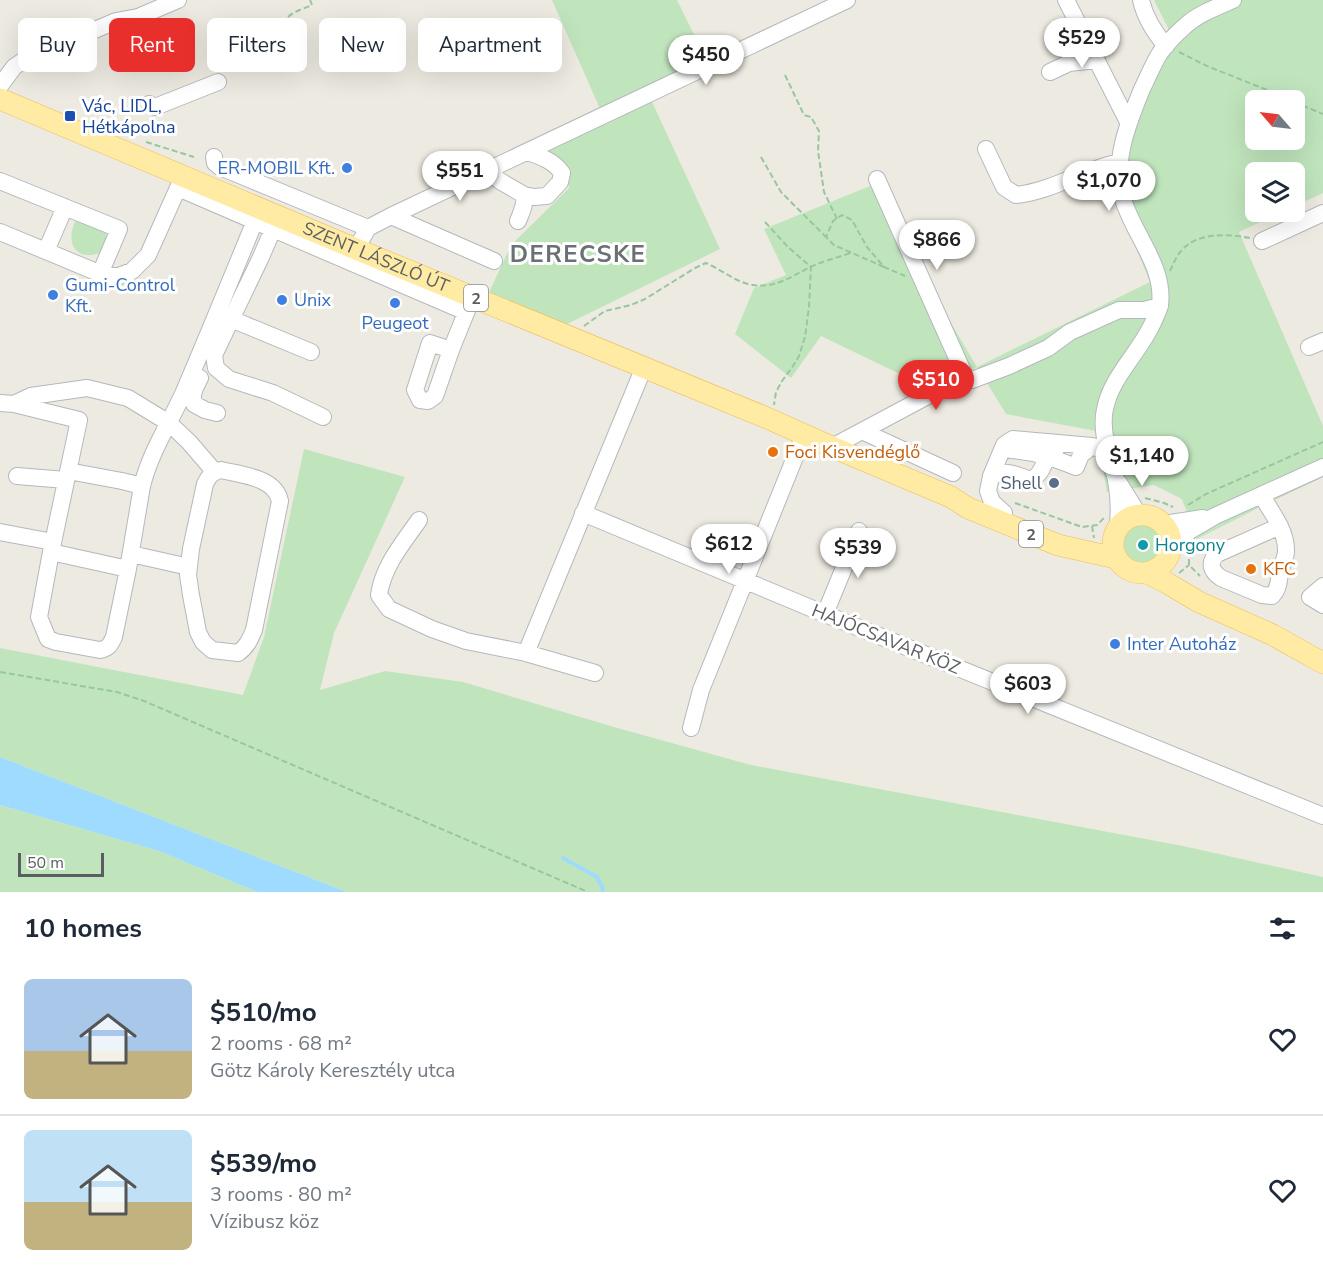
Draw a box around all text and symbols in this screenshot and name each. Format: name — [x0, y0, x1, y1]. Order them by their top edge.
chip: Buy — [18, 18, 97, 72]
chip: Rent — [109, 18, 195, 72]
chip: Filters — [207, 18, 307, 72]
chip: New — [319, 18, 406, 72]
chip: Apartment — [418, 18, 562, 72]
pin: $529 — [1046, 18, 1118, 69]
text: $529 — [1058, 24, 1106, 51]
pin: $450 — [670, 35, 742, 86]
text: $450 — [682, 41, 730, 68]
north arrow — [1245, 90, 1305, 150]
map controls — [1245, 90, 1305, 222]
place label: Vác, LIDL, Hétkápolna — [81, 94, 176, 139]
marker: Vác, LIDL, Hétkápolna — [63, 109, 77, 123]
pin: $551 — [424, 151, 496, 202]
place label: ER-MOBIL Kft. — [217, 156, 335, 180]
text: $551 — [436, 157, 484, 184]
marker: ER-MOBIL Kft. — [340, 161, 354, 175]
pin: $1,070 — [1060, 161, 1158, 212]
button: layers — [1245, 162, 1305, 222]
text: $1,070 — [1077, 167, 1141, 194]
street label: SZENT LÁSZLÓ ÚT — [299, 216, 453, 298]
pin: $866 — [901, 220, 973, 271]
text: $866 — [913, 226, 961, 253]
district label: DERECSKE — [510, 238, 646, 270]
place label: Gumi-Control Kft. — [65, 273, 176, 318]
road number: 2 — [464, 285, 488, 311]
marker: Gumi-Control Kft. — [46, 288, 60, 302]
place label: Unix — [294, 288, 332, 312]
marker: Unix — [275, 293, 289, 307]
marker: Peugeot — [388, 296, 402, 310]
place label: Peugeot — [361, 311, 429, 335]
pin: $510 — [900, 360, 972, 411]
text: $510 — [912, 366, 960, 393]
pin: $1,140 — [1093, 436, 1191, 487]
place label: Foci Kisvendéglő — [785, 440, 920, 464]
text: $1,140 — [1110, 442, 1174, 469]
marker: Foci Kisvendéglő — [766, 445, 780, 459]
place label: Shell — [1000, 471, 1043, 495]
marker: Shell — [1047, 476, 1061, 490]
road number: 2 — [1019, 521, 1043, 547]
pin: $612 — [693, 524, 765, 575]
pin: $539 — [822, 528, 894, 579]
text: $612 — [705, 530, 753, 557]
place label: Horgony — [1155, 533, 1226, 557]
text: $539 — [834, 534, 882, 561]
marker: Horgony — [1136, 538, 1150, 552]
place label: KFC — [1263, 557, 1296, 581]
marker: KFC — [1244, 562, 1258, 576]
street label: HAJÓCSAVAR KÖZ — [808, 598, 964, 680]
place label: Inter Autoház — [1127, 632, 1236, 656]
marker: Inter Autoház — [1108, 637, 1122, 651]
pin: $603 — [992, 664, 1064, 715]
text: $603 — [1004, 670, 1052, 697]
scale bar — [18, 850, 104, 878]
text: 50 m — [27, 852, 64, 874]
text: 10 homes — [24, 911, 142, 946]
icon: filters — [1266, 912, 1299, 945]
text: $510/mo — [210, 995, 317, 1030]
icon: home — [72, 1003, 144, 1075]
icon: heart — [1266, 1023, 1299, 1056]
text: 2 rooms · 68 m² — [210, 1030, 352, 1057]
text: Götz Károly Keresztély utca — [210, 1057, 455, 1084]
text: $539/mo — [210, 1146, 317, 1181]
icon: home — [72, 1154, 144, 1226]
icon: heart — [1266, 1174, 1299, 1207]
text: 3 rooms · 80 m² — [210, 1181, 352, 1208]
text: Vízibusz köz — [210, 1208, 319, 1235]

